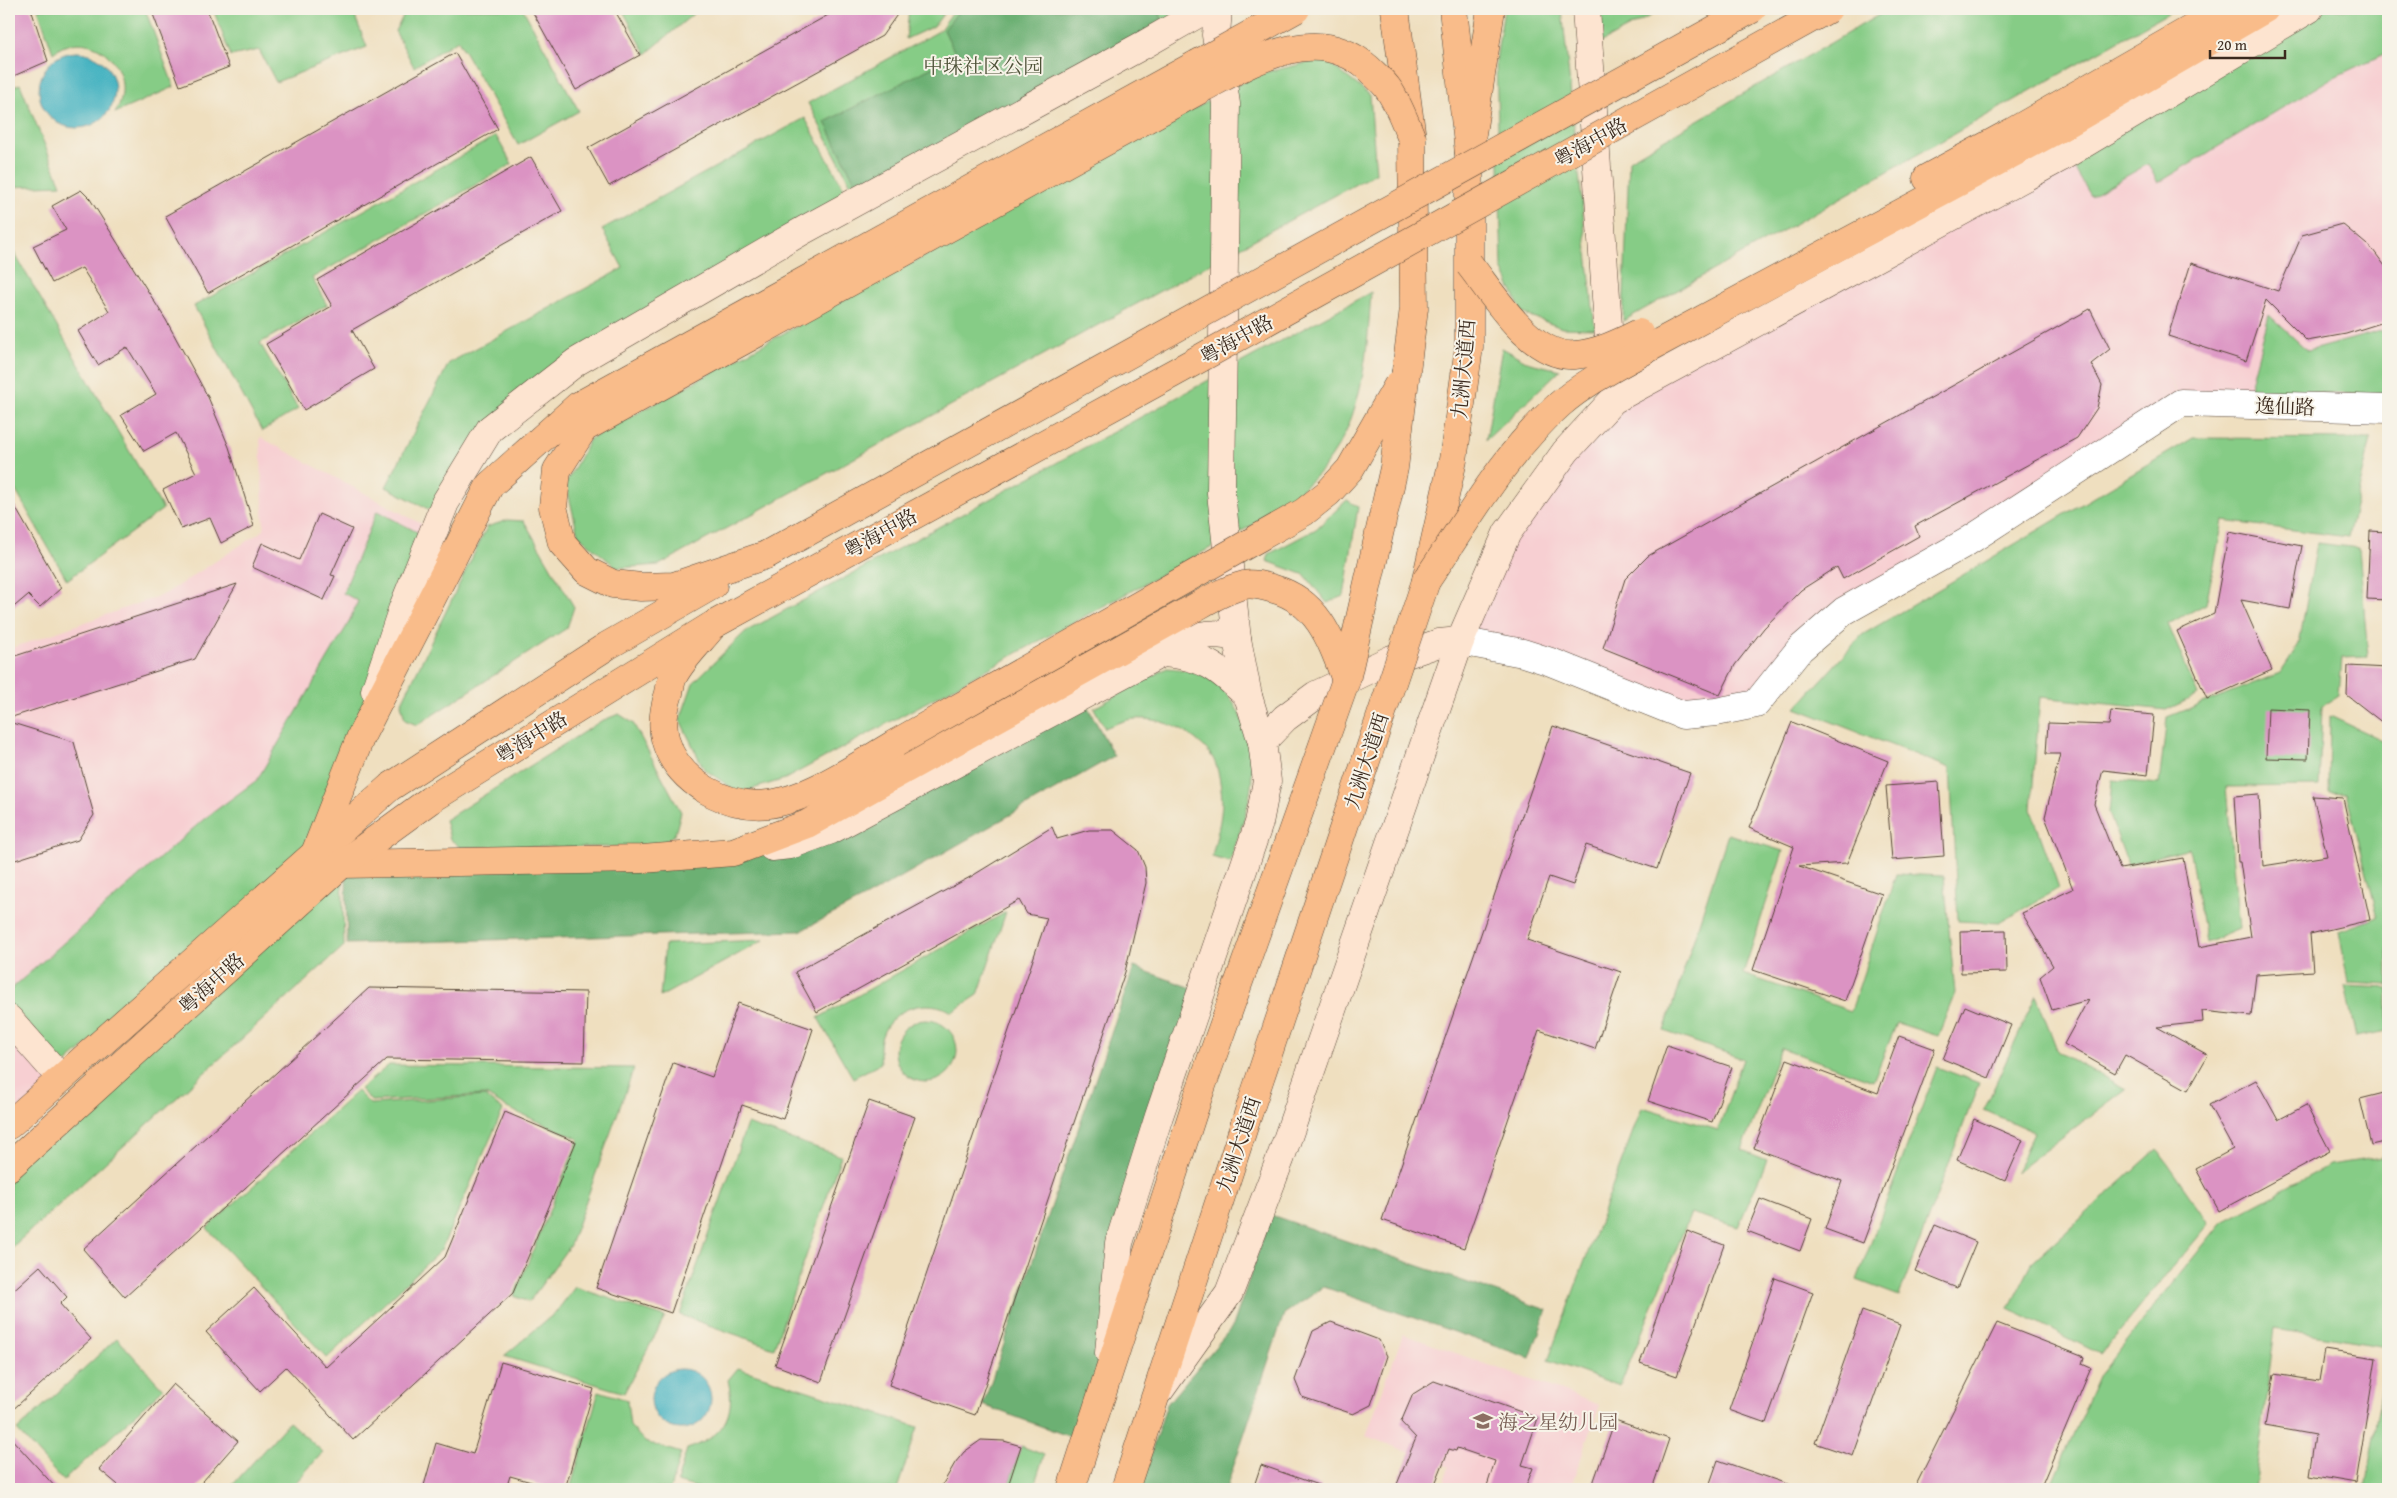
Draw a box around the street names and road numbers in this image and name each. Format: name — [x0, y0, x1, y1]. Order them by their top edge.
street label: 粤海中路 — [1548, 110, 1632, 174]
street label: 粤海中路 — [1194, 307, 1278, 371]
street label: 九洲大道西 — [1444, 318, 1482, 420]
street label: 逸仙路 — [2255, 390, 2315, 422]
street label: 粤海中路 — [838, 501, 922, 565]
street label: 粤海中路 — [489, 704, 573, 770]
street label: 九洲大道西 — [1337, 709, 1395, 813]
street label: 粤海中路 — [172, 945, 250, 1021]
street label: 九洲大道西 — [1209, 1093, 1267, 1197]

